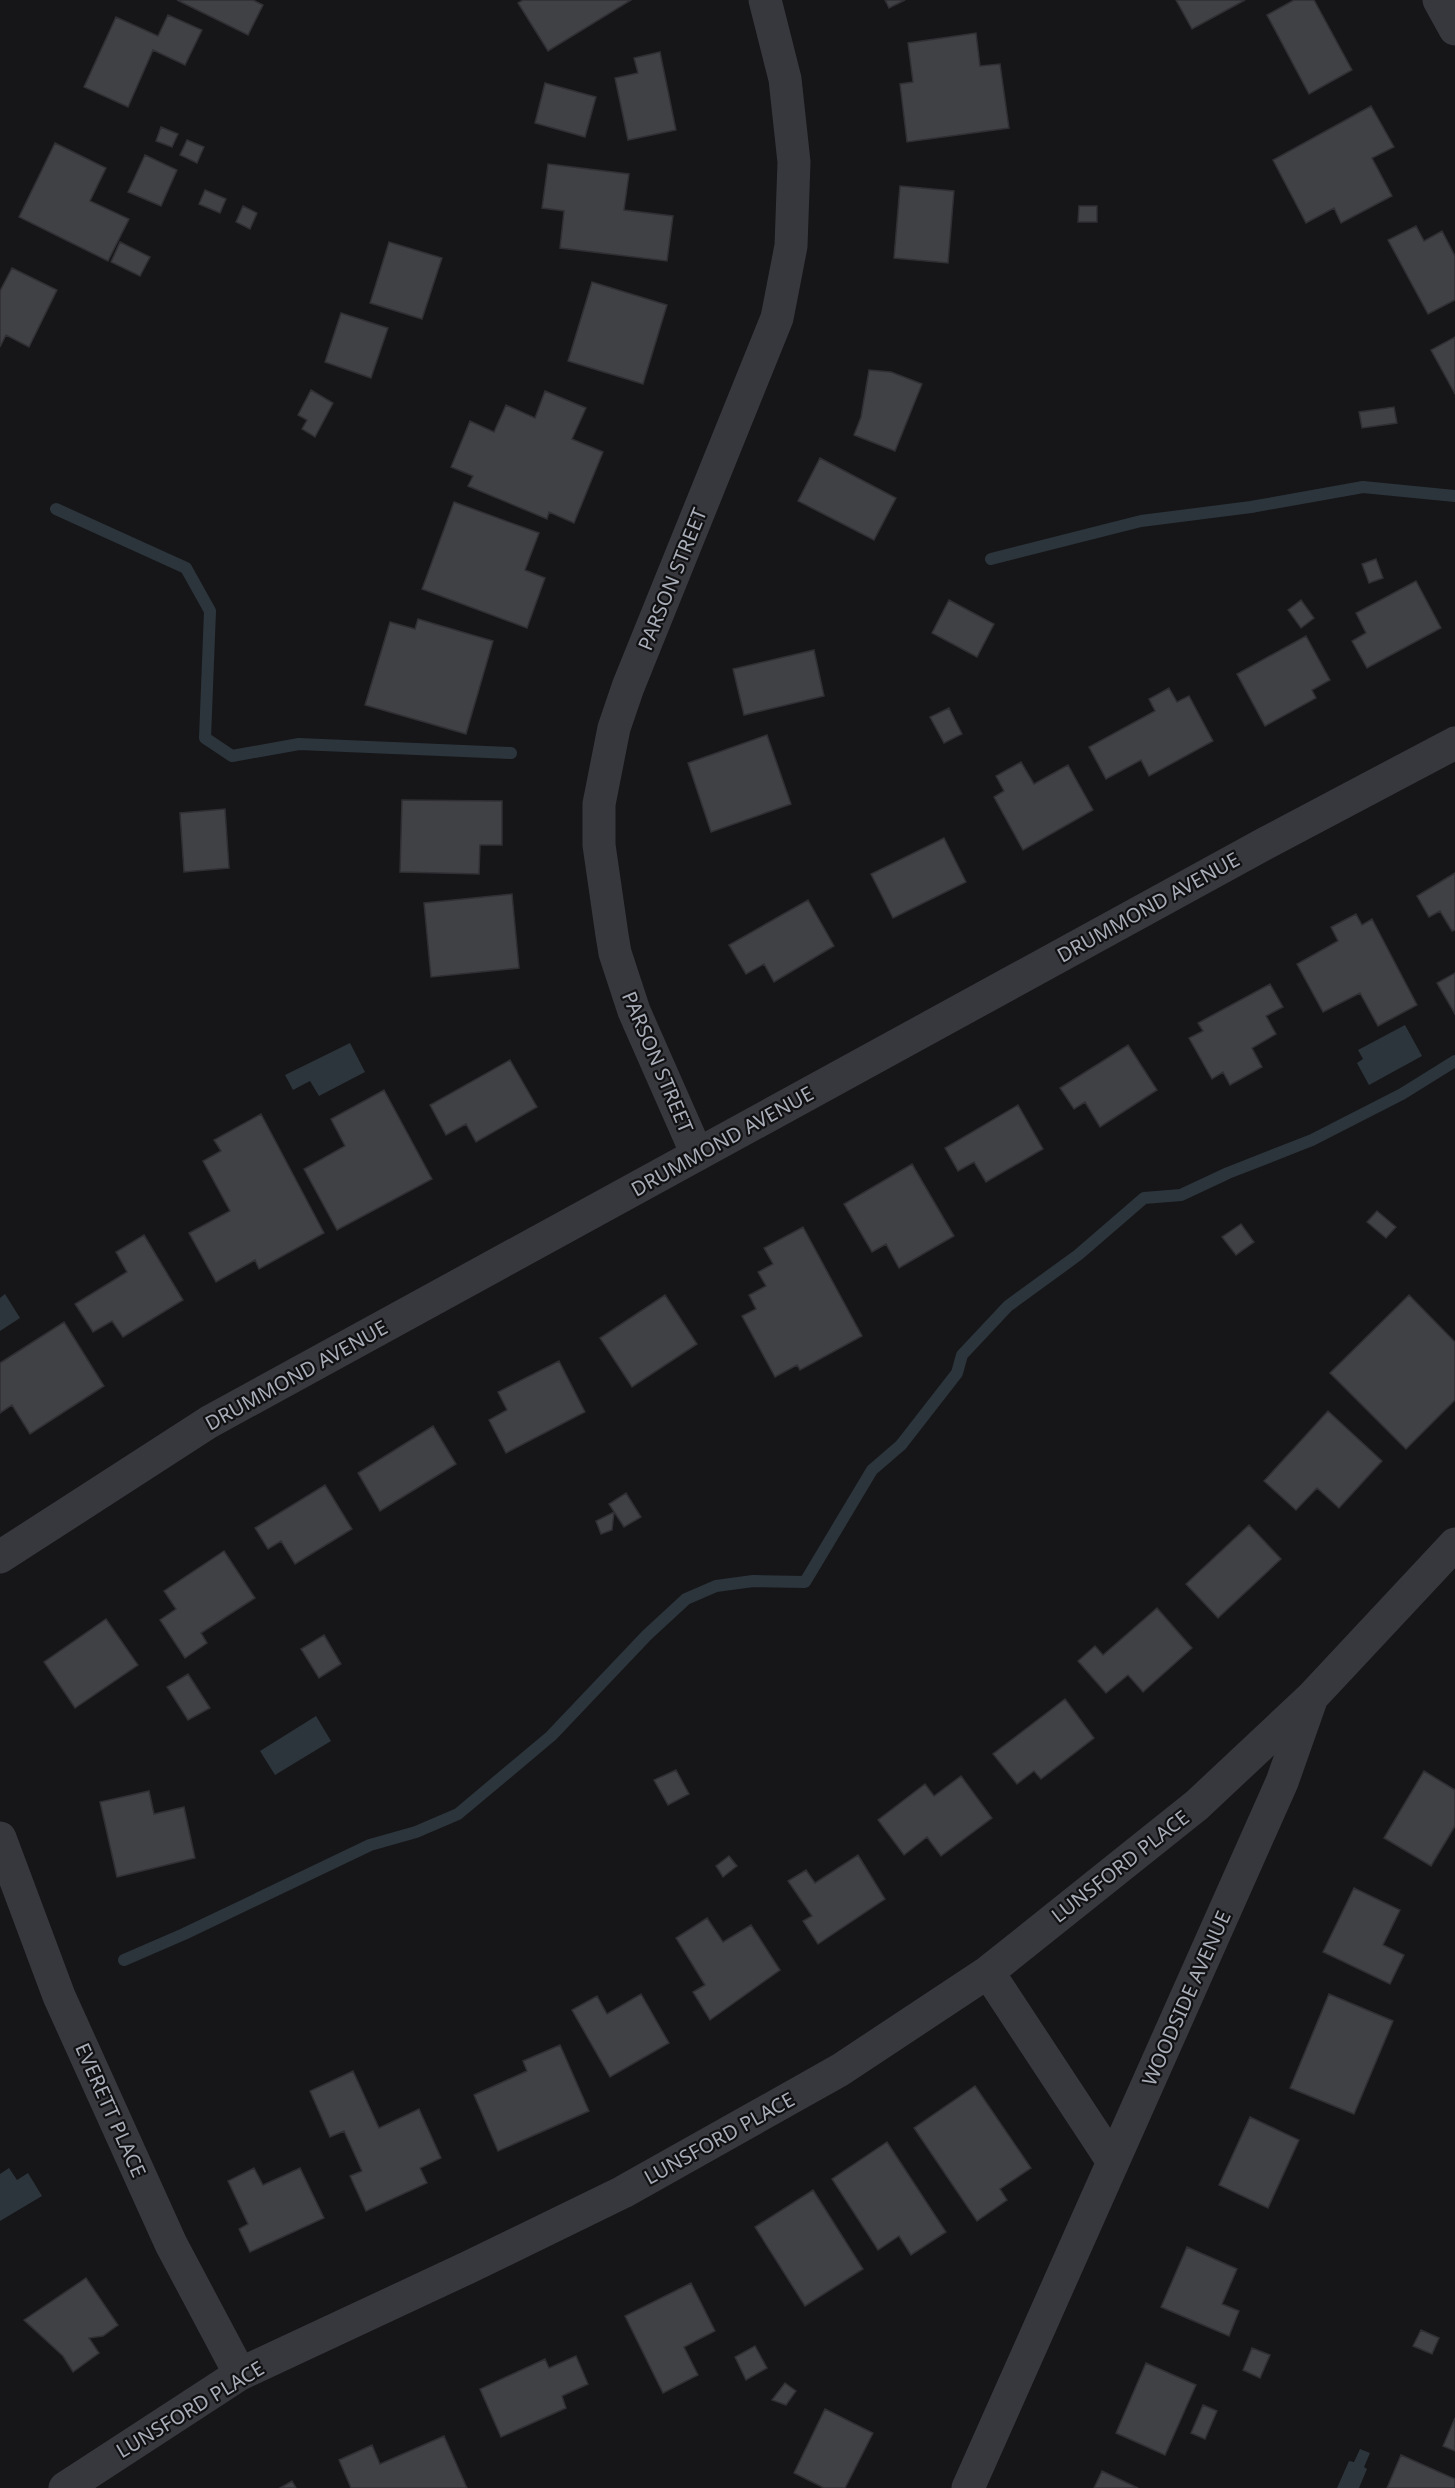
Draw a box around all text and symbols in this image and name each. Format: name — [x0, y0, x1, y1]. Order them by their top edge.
street label: PARSON STREET — [631, 504, 713, 654]
street label: DRUMMOND AVENUE — [1052, 846, 1244, 968]
street label: PARSON STREET — [616, 987, 700, 1137]
street label: DRUMMOND AVENUE — [626, 1080, 818, 1202]
street label: DRUMMOND AVENUE — [200, 1314, 392, 1436]
street label: LUNSFORD PLACE — [1045, 1804, 1195, 1928]
street label: WOODSIDE AVENUE — [1135, 1906, 1237, 2090]
street label: EVERETT PLACE — [69, 2039, 153, 2181]
street label: LUNSFORD PLACE — [639, 2085, 799, 2191]
street label: LUNSFORD PLACE — [111, 2354, 269, 2464]

